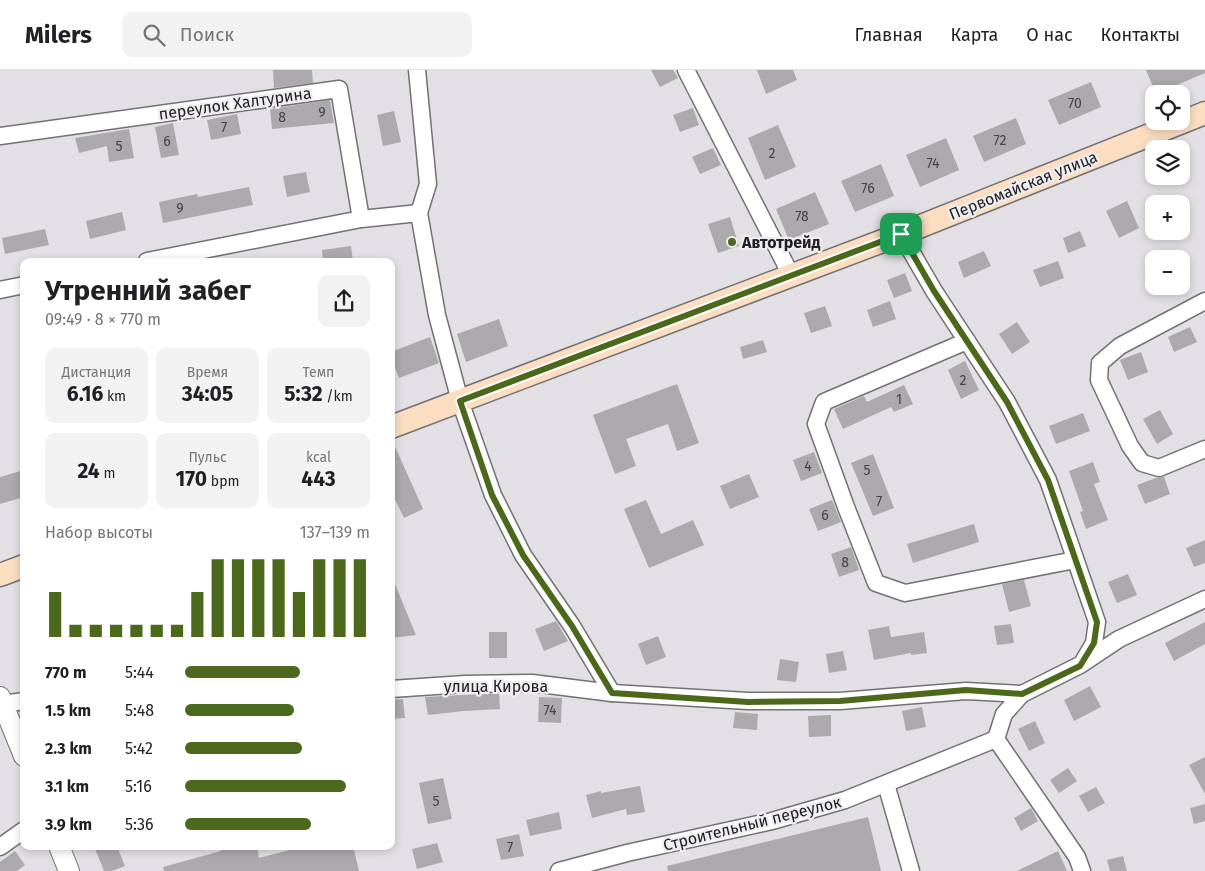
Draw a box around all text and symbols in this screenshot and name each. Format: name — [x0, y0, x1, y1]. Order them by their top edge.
search box — [122, 12, 472, 57]
text: Milers — [25, 21, 92, 49]
icon: search — [140, 21, 168, 49]
text: Поиск — [180, 23, 234, 46]
text: Главная — [855, 24, 923, 46]
text: Карта — [951, 24, 998, 46]
text: О нас — [1026, 24, 1073, 46]
text: Контакты — [1101, 24, 1180, 46]
street label: переулок Халтурина — [158, 83, 313, 124]
map controls — [1145, 85, 1190, 295]
button: locate — [1145, 85, 1190, 130]
house number: 70 — [1068, 95, 1082, 112]
house number: 9 — [318, 104, 326, 121]
house number: 8 — [278, 109, 286, 126]
house number: 7 — [221, 119, 227, 136]
house number: 72 — [994, 132, 1007, 149]
house number: 6 — [163, 133, 171, 150]
house number: 5 — [115, 138, 123, 155]
button: layers — [1145, 140, 1190, 185]
house number: 2 — [769, 145, 776, 162]
street label: Первомайская улица — [946, 147, 1100, 224]
house number: 74 — [926, 155, 940, 172]
house number: 76 — [861, 180, 875, 197]
button: + — [1145, 195, 1190, 240]
house number: 9 — [176, 200, 184, 217]
house number: 78 — [795, 208, 809, 225]
pin — [880, 213, 922, 255]
icon: arrive — [887, 220, 915, 248]
place label: Автотрейд — [741, 233, 821, 252]
marker: Автотрейд — [726, 236, 738, 248]
button: − — [1145, 250, 1190, 295]
text: Утренний забег — [45, 274, 251, 307]
button: share — [318, 275, 370, 327]
text: 09:49 · 8 × 770 m — [45, 310, 161, 329]
text: Дистанция — [62, 364, 131, 381]
text: Время — [187, 364, 228, 381]
text: Темп — [303, 364, 334, 381]
house number: 2 — [960, 372, 967, 389]
text: 6.16 — [67, 381, 103, 407]
text: 34:05 — [182, 381, 233, 407]
text: 5:32 — [284, 381, 323, 407]
text: km — [103, 388, 126, 405]
text: /km — [323, 388, 353, 405]
house number: 1 — [896, 391, 902, 408]
text: Пульс — [188, 449, 227, 466]
text: kcal — [306, 449, 331, 466]
text: 24 — [78, 458, 100, 484]
house number: 4 — [804, 458, 812, 475]
house number: 5 — [863, 462, 871, 479]
text: m — [100, 465, 115, 482]
text: 170 — [176, 466, 207, 492]
text: 443 — [301, 466, 336, 492]
text: bpm — [207, 473, 239, 490]
house number: 7 — [876, 493, 882, 510]
house number: 6 — [821, 507, 829, 524]
text: Набор высоты — [45, 523, 153, 542]
text: 137–139 m — [300, 523, 370, 542]
house number: 8 — [841, 554, 849, 571]
text: 770 m — [45, 663, 86, 682]
text: 5:44 — [125, 663, 154, 682]
street label: улица Кирова — [444, 677, 548, 696]
text: 1.5 km — [45, 701, 91, 720]
text: 5:48 — [125, 701, 154, 720]
house number: 74 — [543, 702, 557, 719]
text: 2.3 km — [45, 739, 92, 758]
text: 5:42 — [125, 739, 153, 758]
text: 3.1 km — [45, 777, 89, 796]
text: 5:16 — [125, 777, 152, 796]
street label: Строительный переулок — [661, 792, 844, 855]
house number: 5 — [432, 793, 440, 810]
text: 3.9 km — [45, 815, 92, 834]
text: 5:36 — [125, 815, 154, 834]
house number: 7 — [507, 839, 513, 856]

